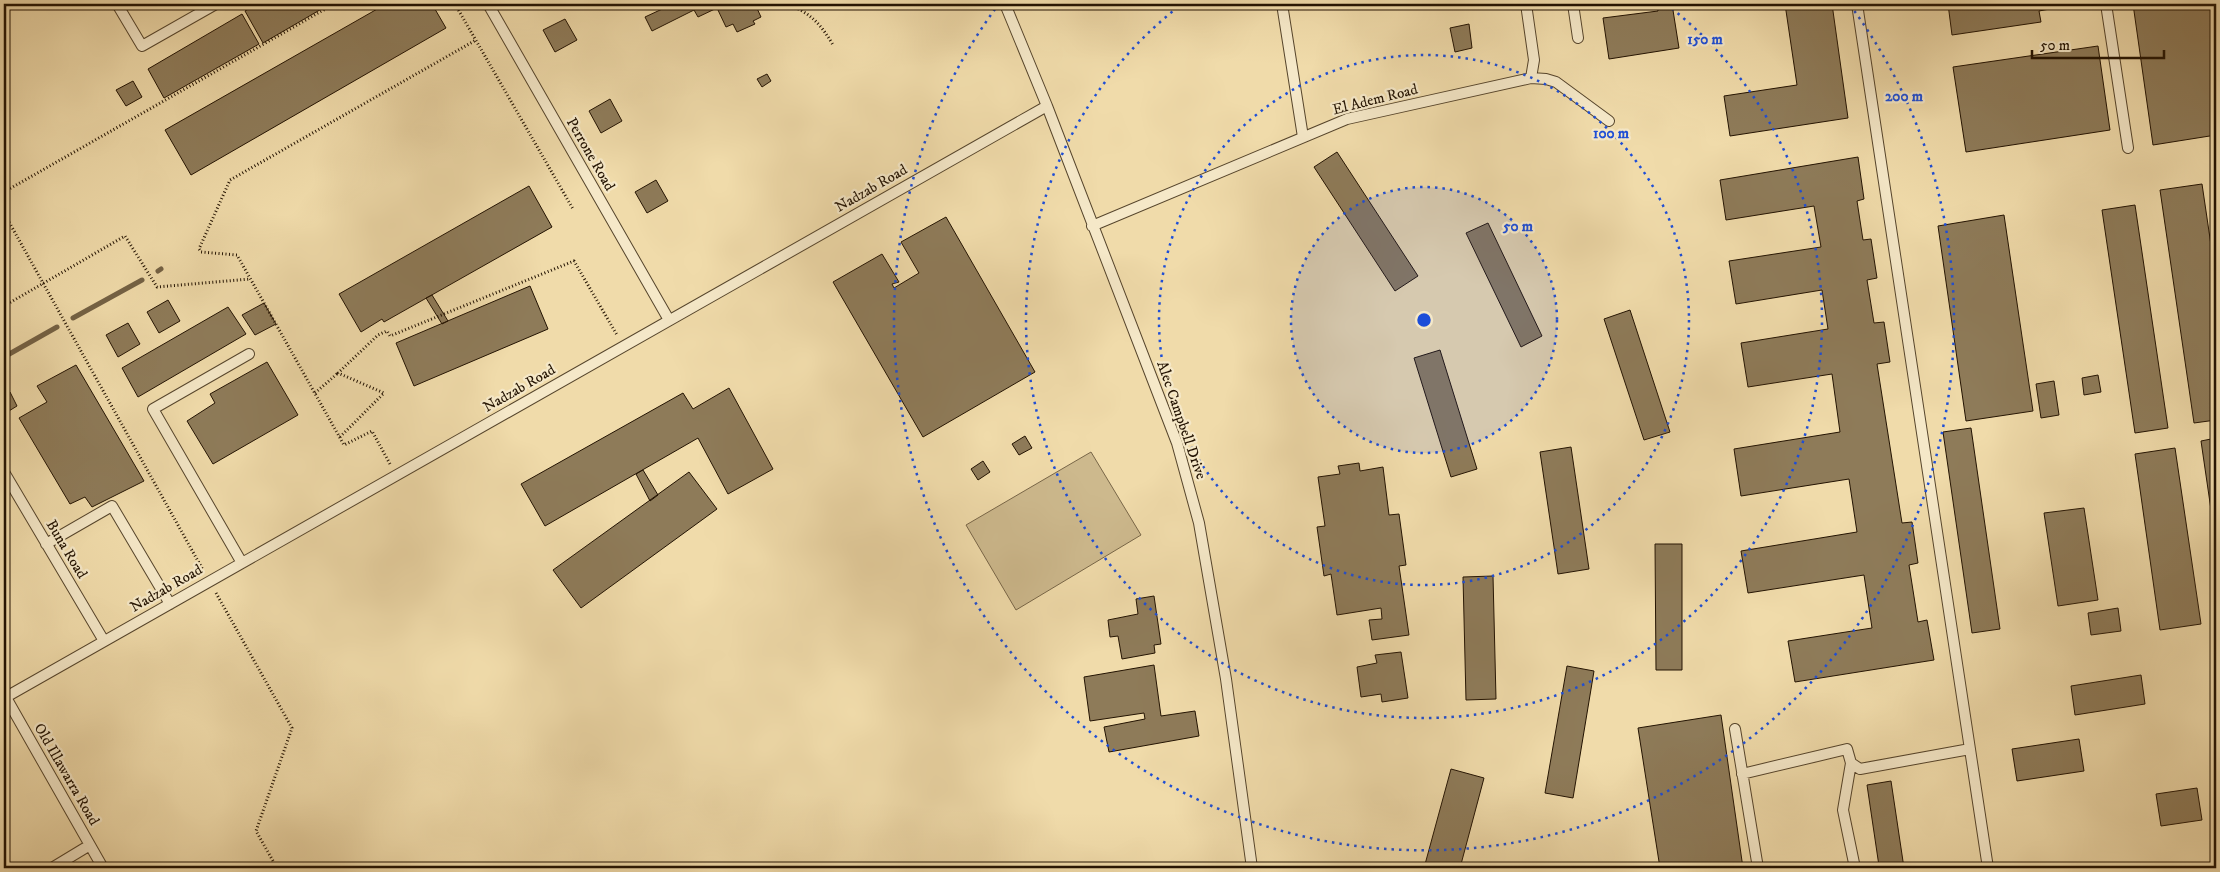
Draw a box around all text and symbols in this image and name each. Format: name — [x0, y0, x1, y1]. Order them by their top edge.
scale bar — [2032, 28, 2165, 60]
text: 150 m — [1687, 30, 1723, 49]
text: 50 m — [2040, 36, 2070, 55]
street label: El Adem Road — [1331, 80, 1420, 119]
text: 200 m — [1885, 87, 1924, 106]
street label: Perrone Road — [562, 114, 619, 195]
text: 100 m — [1593, 124, 1630, 143]
street label: Nadzab Road — [832, 160, 911, 217]
text: 50 m — [1502, 217, 1534, 236]
centre of rings — [1415, 311, 1433, 329]
street label: Alec Campbell Drive — [1152, 358, 1211, 482]
street label: Nadzab Road — [480, 360, 559, 417]
street label: Buna Road — [42, 516, 92, 583]
street label: Nadzab Road — [127, 560, 206, 617]
street label: Old Illawarra Road — [30, 720, 104, 829]

